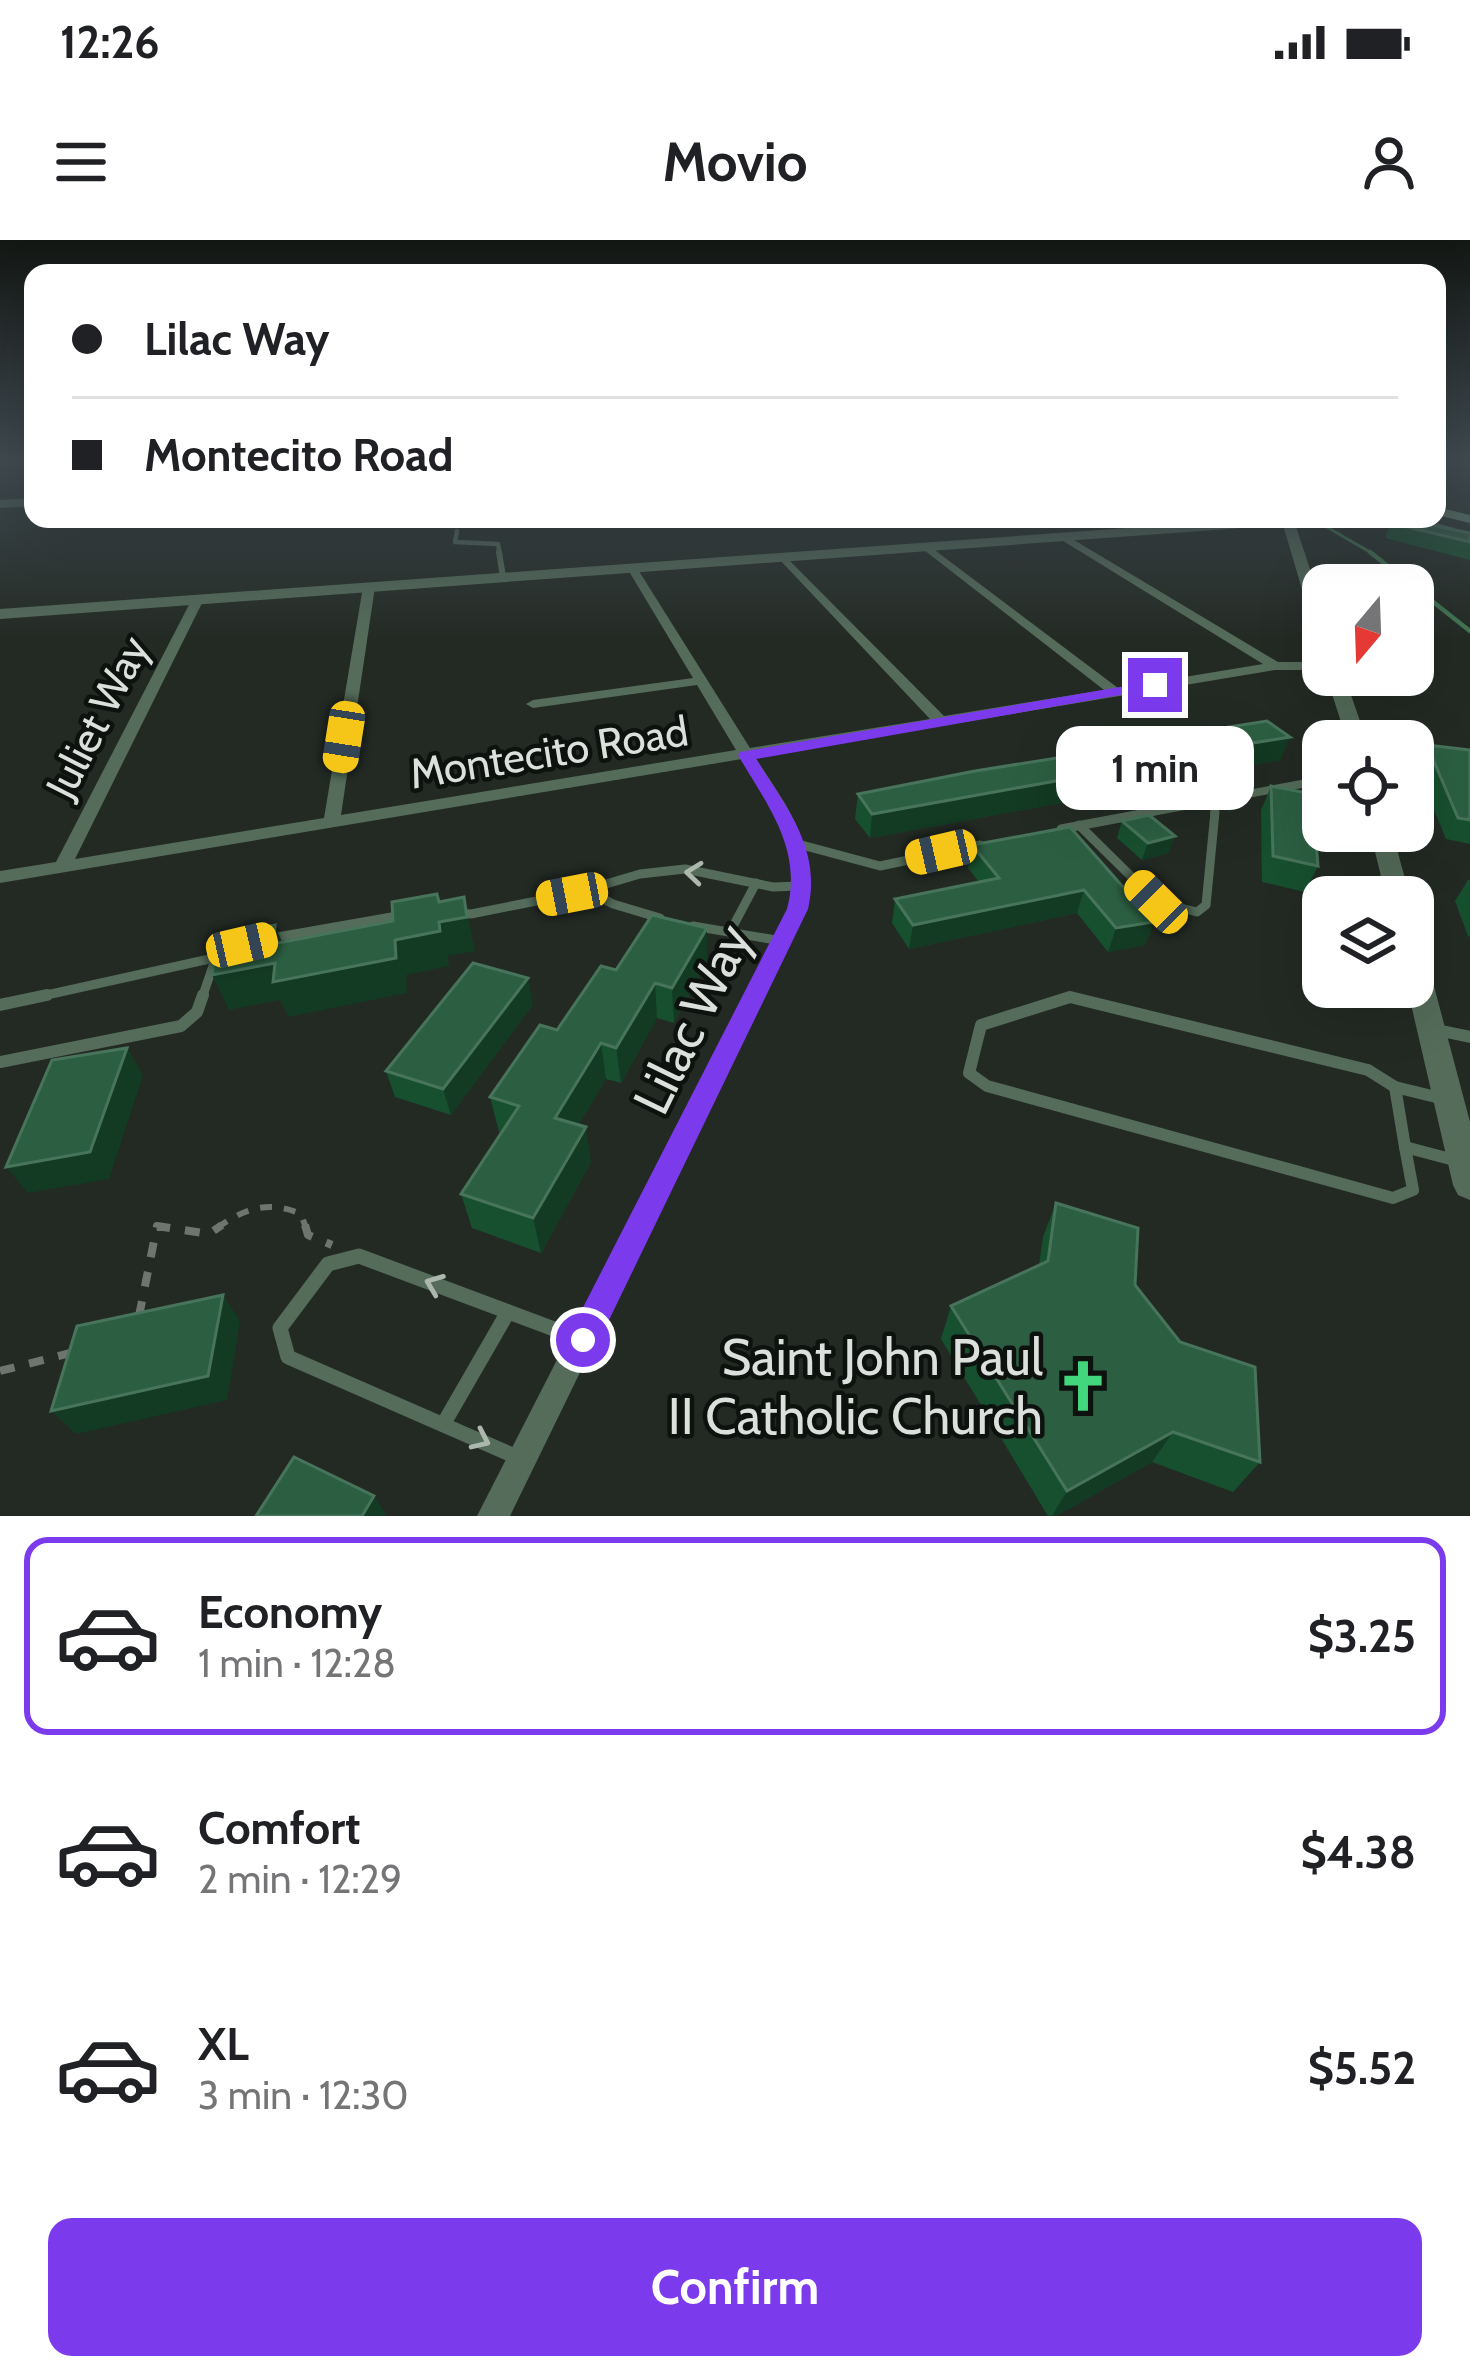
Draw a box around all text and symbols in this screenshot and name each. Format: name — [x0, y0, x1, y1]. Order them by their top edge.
text: 12:26 — [60, 15, 160, 69]
icon: menu — [48, 129, 114, 195]
text: Movio — [662, 129, 808, 195]
icon: person — [1356, 129, 1422, 195]
text: Lilac Way — [144, 312, 330, 366]
text: Montecito Road — [144, 428, 453, 482]
north arrow — [1302, 564, 1434, 696]
map controls — [1302, 564, 1434, 1008]
street label: Juliet Way — [34, 627, 160, 808]
route end — [1128, 658, 1182, 712]
car — [321, 699, 367, 775]
street label: Montecito Road — [406, 704, 692, 800]
button: locate — [1302, 720, 1434, 852]
callout: 1 min — [1056, 727, 1254, 811]
text: 1 min — [1111, 744, 1199, 792]
car — [902, 826, 980, 878]
one-way arrow — [685, 861, 704, 886]
car — [1118, 864, 1194, 940]
car — [533, 869, 611, 919]
button: layers — [1302, 876, 1434, 1008]
street label: Lilac Way — [620, 914, 764, 1124]
car — [203, 919, 281, 971]
one-way arrow — [424, 1274, 445, 1299]
route start — [556, 1313, 610, 1367]
place label: Saint John Paul II Catholic Church — [668, 1326, 1043, 1447]
church icon: Saint John Paul II Catholic Church — [1054, 1357, 1112, 1415]
one-way arrow — [469, 1426, 490, 1449]
icon: car — [54, 1582, 162, 1690]
text: Economy — [198, 1585, 382, 1639]
text: $3.25 — [1308, 1609, 1416, 1663]
text: 1 min · 12:28 — [198, 1639, 396, 1687]
icon: car — [54, 1798, 162, 1906]
text: Comfort — [198, 1801, 361, 1855]
text: $4.38 — [1301, 1825, 1416, 1879]
text: 2 min · 12:29 — [198, 1855, 402, 1903]
icon: car — [54, 2014, 162, 2122]
text: XL — [198, 2017, 249, 2071]
text: $5.52 — [1308, 2041, 1416, 2095]
text: 3 min · 12:30 — [198, 2071, 409, 2119]
button: Confirm — [48, 2218, 1422, 2356]

